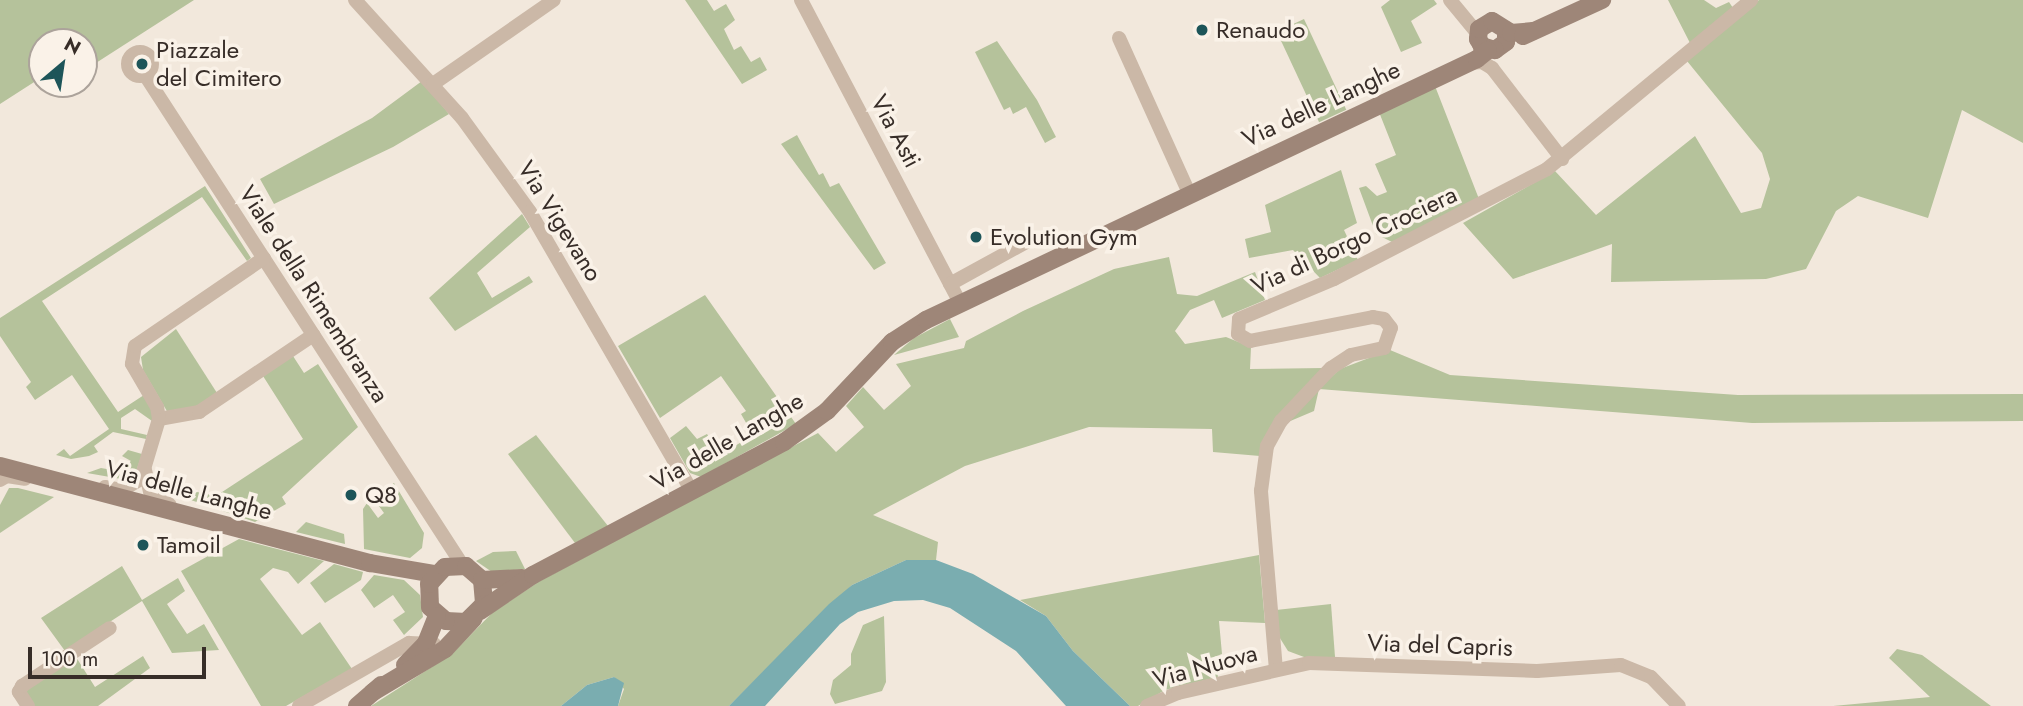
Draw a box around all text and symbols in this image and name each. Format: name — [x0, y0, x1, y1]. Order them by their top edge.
place label: Renaudo — [1216, 16, 1305, 44]
marker: Renaudo — [1194, 22, 1210, 38]
north arrow — [28, 28, 98, 98]
text: N — [59, 30, 86, 61]
place label: Piazzale del Cimitero — [156, 36, 281, 92]
street label: Via delle Langhe — [1237, 55, 1405, 153]
marker: Piazzale del Cimitero — [134, 56, 150, 72]
street label: Via Asti — [865, 90, 927, 172]
street label: Via Vigevano — [512, 156, 608, 286]
street label: Viale della Rimembranza — [233, 180, 395, 408]
street label: Via di Borgo Crociera — [1247, 180, 1461, 300]
place label: Evolution Gym — [990, 223, 1138, 251]
marker: Evolution Gym — [968, 229, 984, 245]
street label: Via delle Langhe — [646, 386, 808, 496]
street label: Via delle Langhe — [103, 454, 275, 526]
place label: Q8 — [365, 481, 397, 509]
marker: Q8 — [343, 487, 359, 503]
place label: Tamoil — [157, 531, 221, 559]
marker: Tamoil — [135, 537, 151, 553]
street label: Via del Capris — [1367, 628, 1513, 662]
scale bar — [32, 632, 210, 676]
street label: Via Nuova — [1150, 638, 1260, 694]
text: 100 m — [41, 644, 98, 674]

